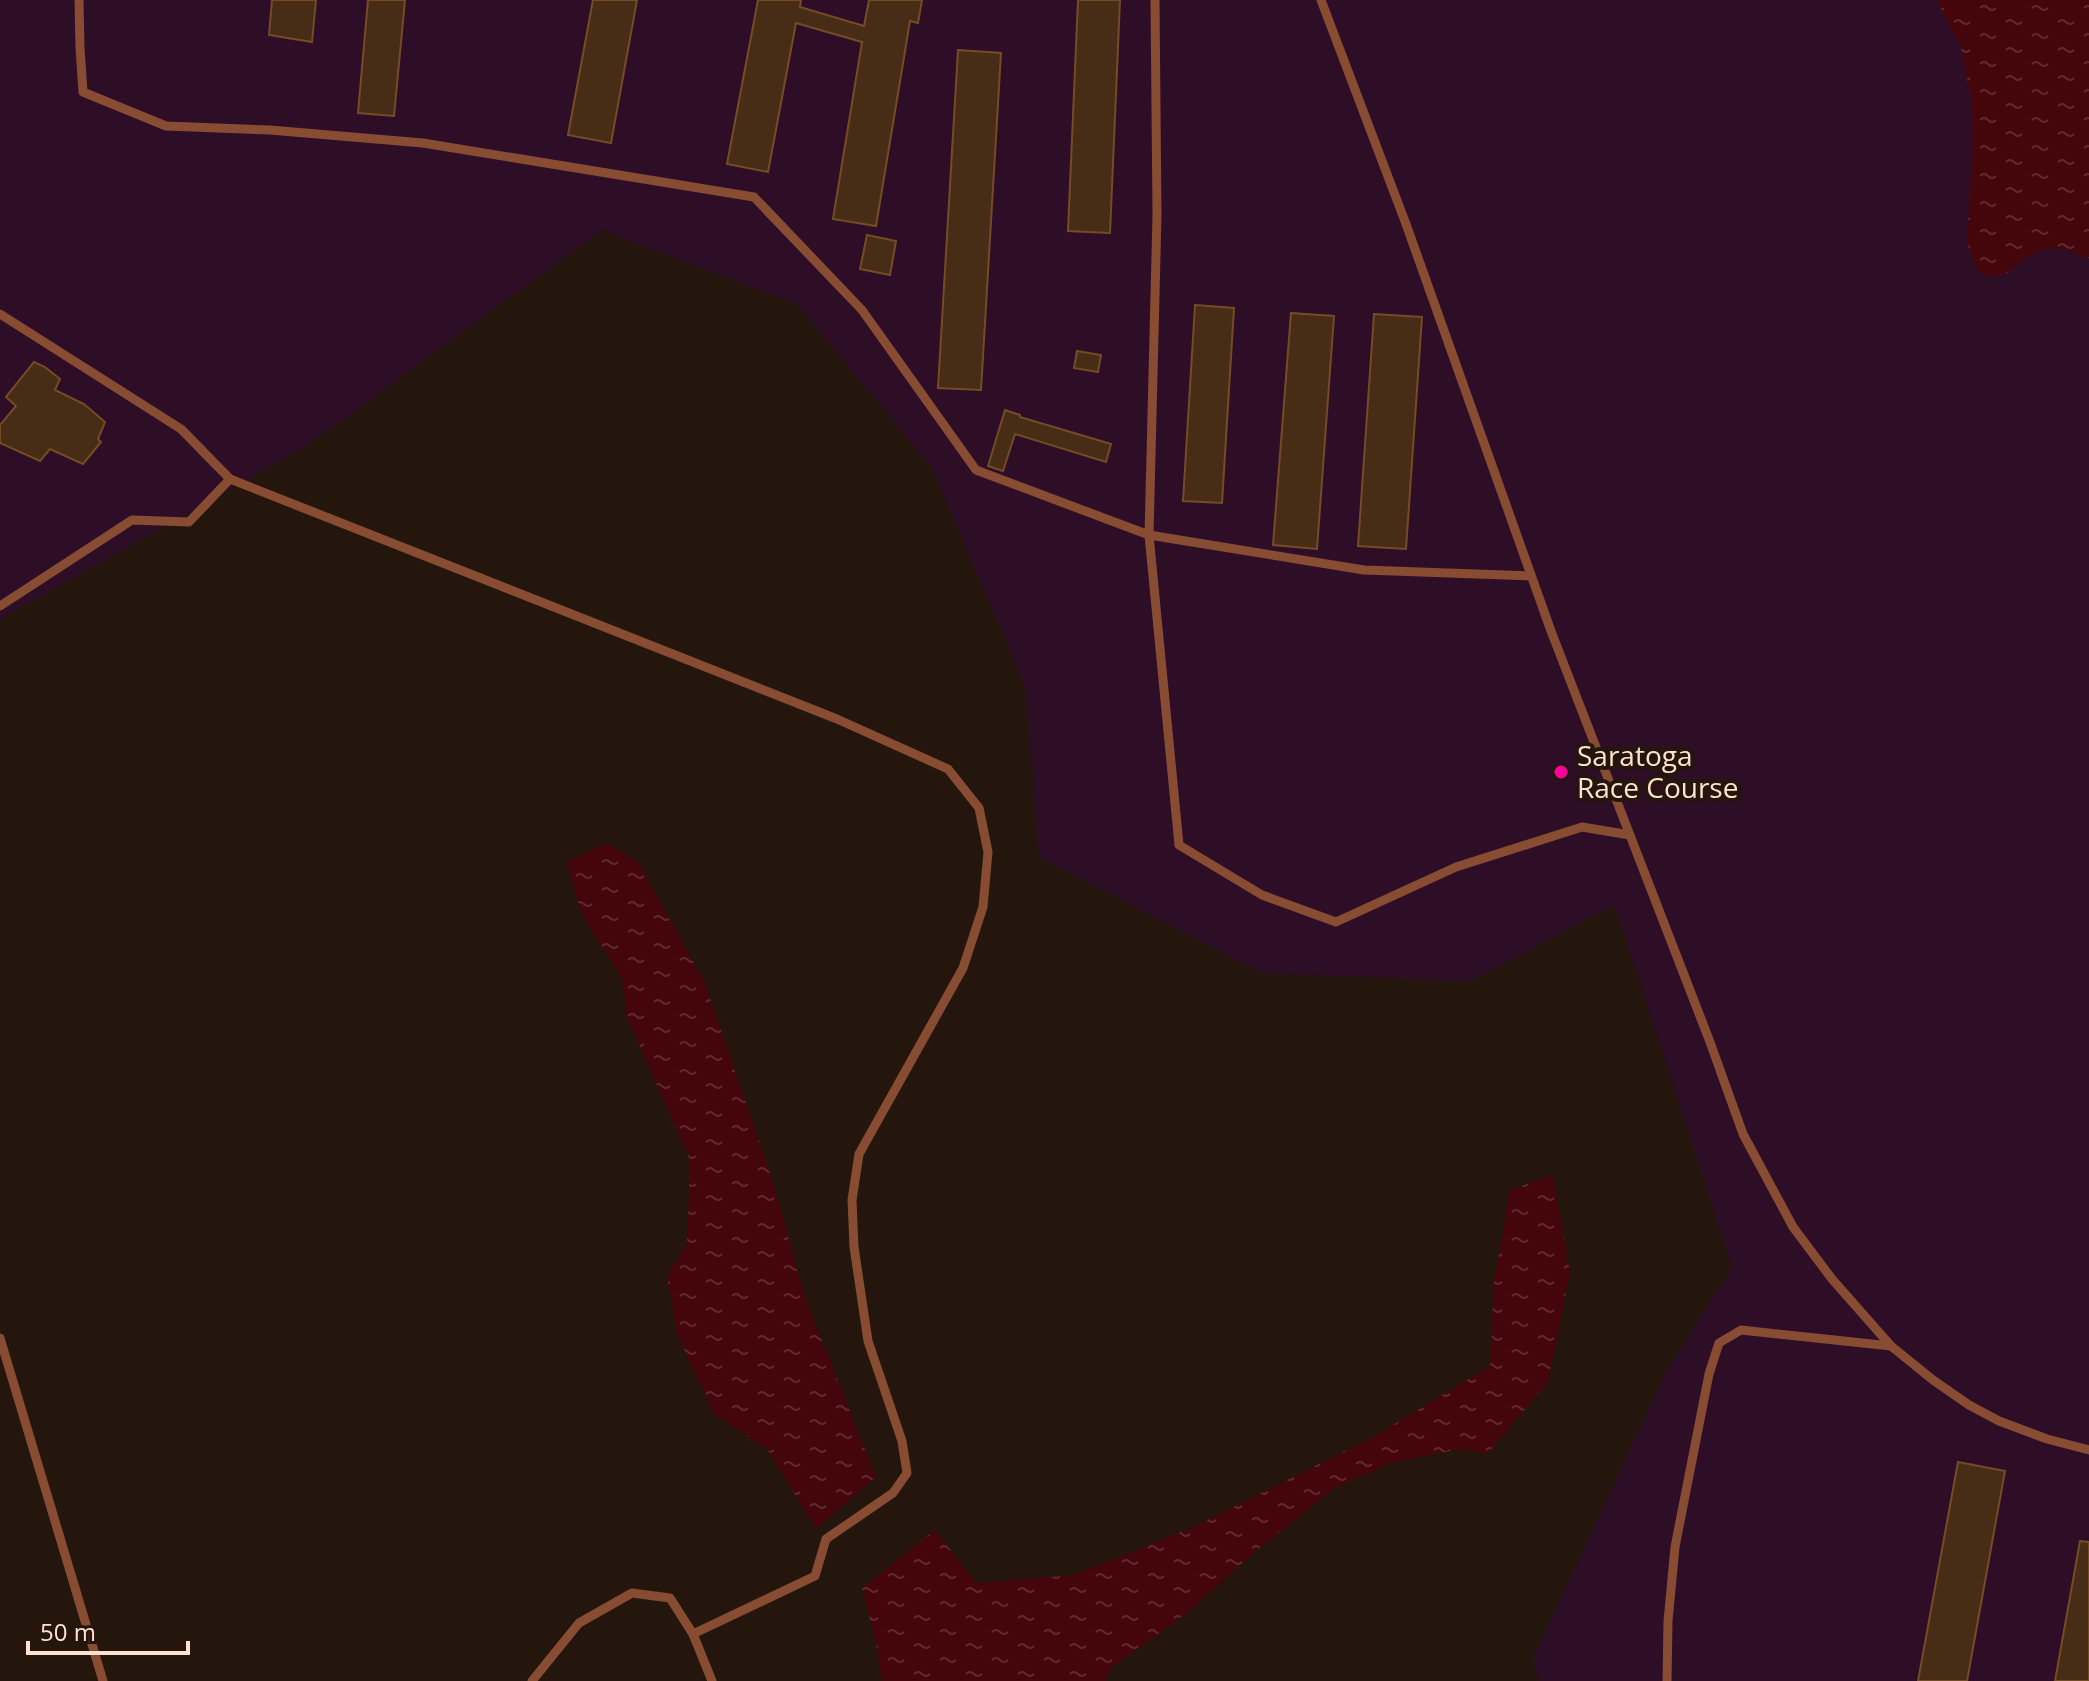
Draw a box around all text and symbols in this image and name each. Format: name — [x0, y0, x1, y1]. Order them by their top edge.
place label: Saratoga Race Course — [1577, 736, 1738, 806]
marker: Saratoga Race Course — [1552, 763, 1570, 781]
scale bar — [28, 1605, 188, 1655]
text: 50 m — [40, 1615, 96, 1648]

